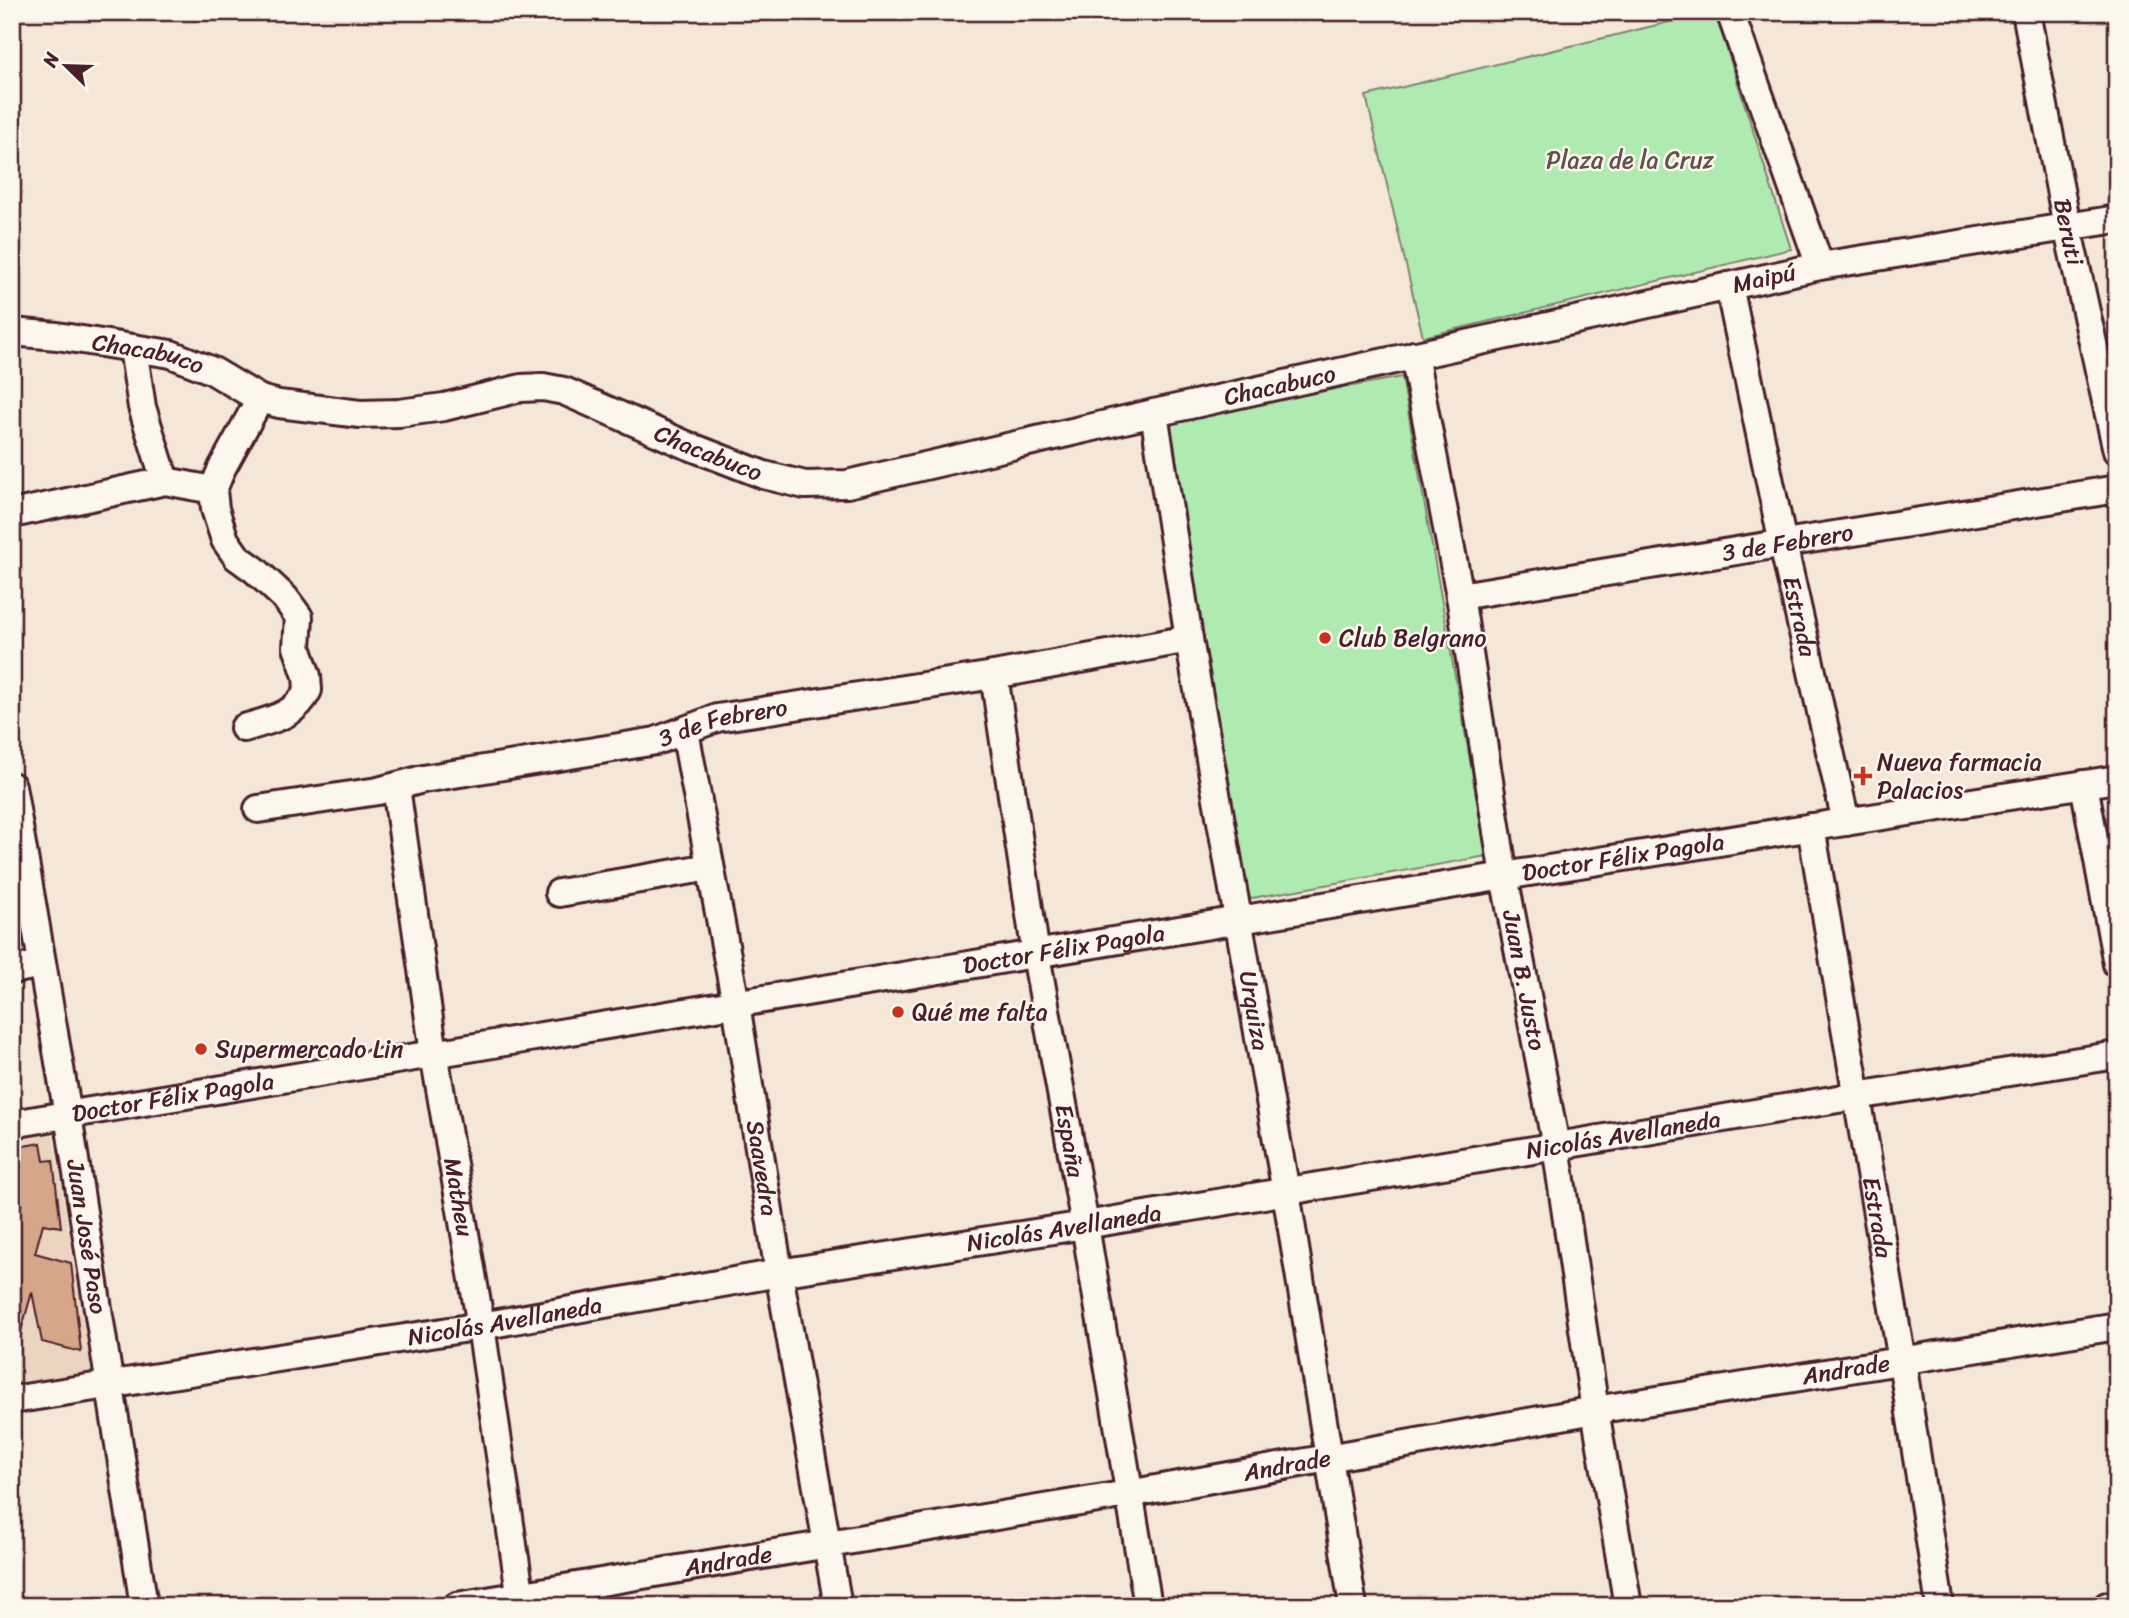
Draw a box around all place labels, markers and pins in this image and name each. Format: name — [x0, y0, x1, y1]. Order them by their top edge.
place label: Club Belgrano — [1339, 617, 1487, 659]
marker: Club Belgrano — [1317, 630, 1333, 646]
place label: Nueva farmacia Palacios — [1877, 741, 2042, 811]
marker: Nueva farmacia Palacios — [1855, 768, 1871, 784]
place label: Qué me falta — [912, 991, 1048, 1033]
marker: Qué me falta — [890, 1004, 906, 1020]
place label: Supermercado Lin — [215, 1028, 403, 1070]
marker: Supermercado Lin — [193, 1041, 209, 1057]

